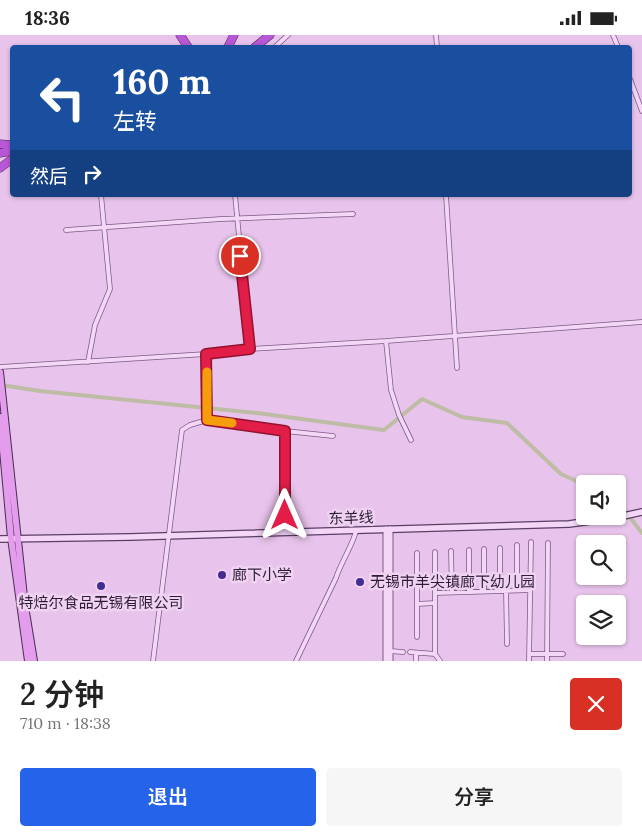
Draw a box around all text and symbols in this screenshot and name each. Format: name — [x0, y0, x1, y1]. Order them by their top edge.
text: 18:36 — [25, 6, 70, 30]
text: 160 m — [113, 59, 211, 104]
icon: left — [30, 65, 95, 130]
text: 左转 — [113, 107, 157, 135]
icon: right — [78, 160, 106, 188]
text: 然后 — [30, 164, 68, 188]
pin — [219, 235, 261, 277]
icon: arrive — [226, 242, 254, 270]
map controls — [576, 475, 626, 645]
button: sound — [576, 475, 626, 525]
position arrow — [258, 488, 310, 540]
street label: 东羊线 — [328, 507, 374, 528]
button: search — [576, 535, 626, 585]
place label: 廊下小学 — [232, 565, 292, 584]
marker: 廊下小学 — [216, 569, 228, 581]
place label: 无锡市羊尖镇廊下幼儿园 — [370, 572, 535, 591]
marker: 无锡市羊尖镇廊下幼儿园 — [354, 576, 366, 588]
marker: 特焙尔食品无锡有限公司 — [95, 580, 107, 592]
place label: 特焙尔食品无锡有限公司 — [18, 593, 184, 612]
button: layers — [576, 595, 626, 645]
text: 2 分钟 — [20, 675, 104, 713]
button: close — [570, 678, 622, 730]
text: 710 m · 18:38 — [20, 713, 111, 733]
button: 退出 — [20, 768, 316, 826]
button: 分享 — [326, 768, 622, 826]

